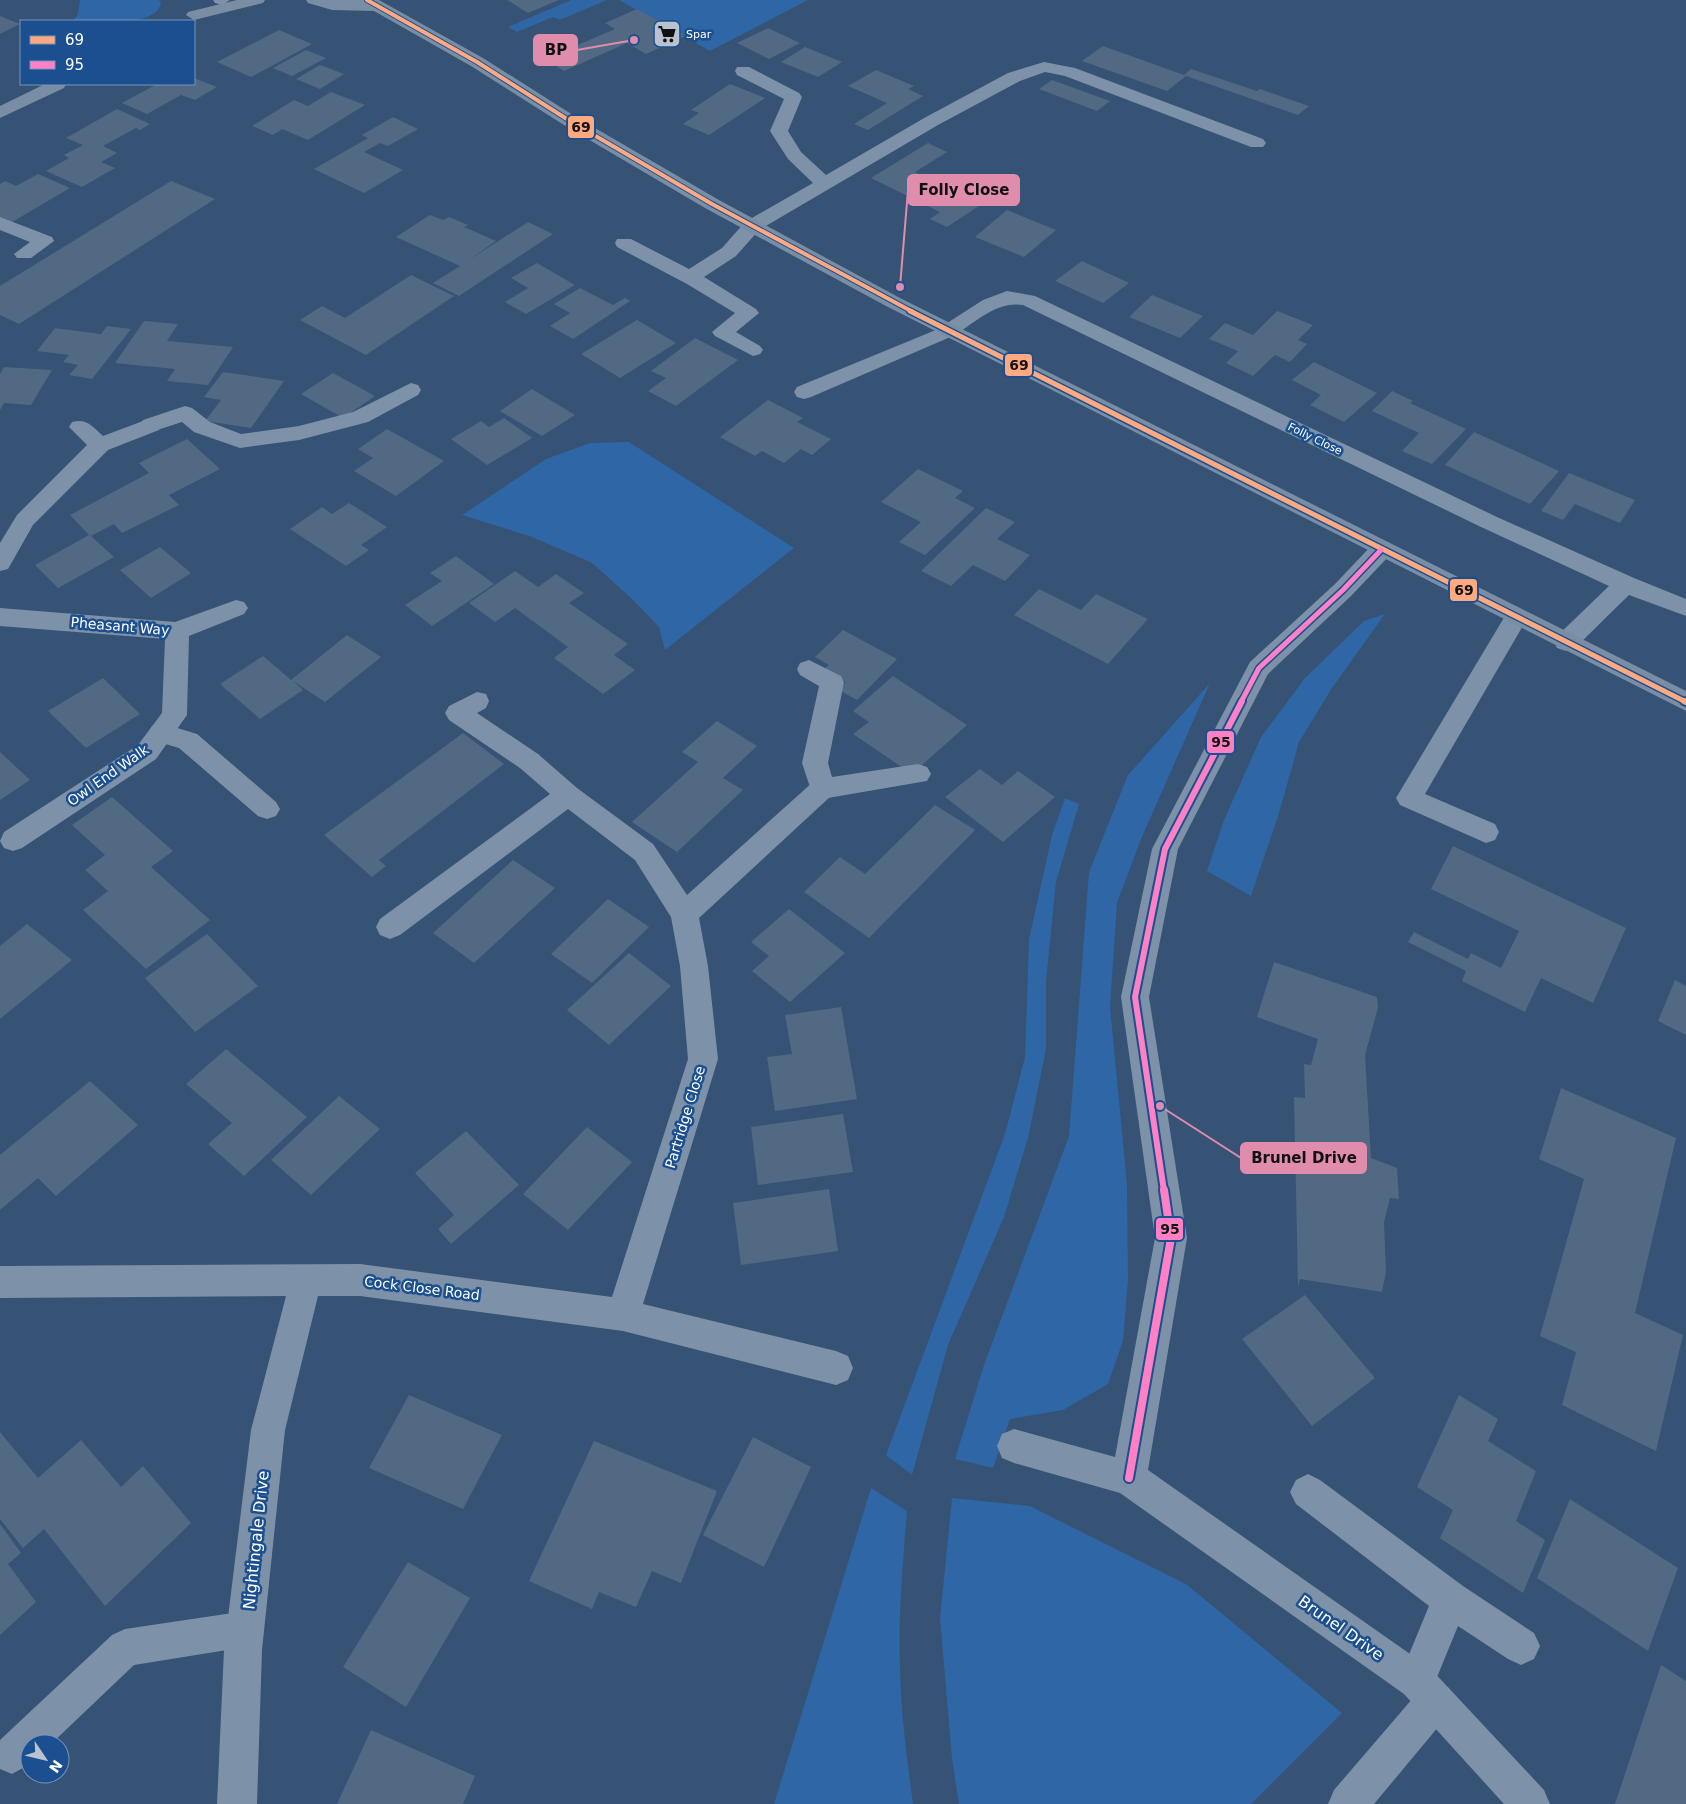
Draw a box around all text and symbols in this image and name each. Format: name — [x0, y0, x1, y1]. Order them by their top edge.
supermarket icon: Spar — [652, 19, 682, 49]
legend — [20, 20, 195, 85]
place label: Spar — [686, 28, 712, 41]
text: 69 — [65, 31, 84, 49]
callout: BP — [534, 35, 577, 65]
text: BP — [545, 41, 567, 59]
text: 95 — [65, 56, 84, 74]
line badge: 69 — [567, 115, 595, 139]
text: 69 — [571, 119, 591, 135]
callout: Folly Close — [908, 175, 1019, 205]
text: Folly Close — [919, 181, 1009, 199]
line badge: 69 — [1004, 353, 1033, 377]
text: 69 — [1009, 357, 1029, 373]
street label: Folly Close — [1286, 420, 1344, 458]
line badge: 69 — [1449, 578, 1478, 602]
text: 69 — [1454, 582, 1474, 598]
street label: Pheasant Way — [70, 614, 170, 638]
line badge: 95 — [1206, 730, 1235, 754]
text: 95 — [1211, 734, 1231, 750]
street label: Owl End Walk — [64, 741, 152, 809]
street label: Partridge Close — [662, 1064, 708, 1170]
callout: Brunel Drive — [1241, 1143, 1366, 1173]
text: Brunel Drive — [1251, 1149, 1357, 1167]
line badge: 95 — [1155, 1217, 1184, 1241]
text: 95 — [1160, 1221, 1180, 1237]
street label: Cock Close Road — [363, 1273, 481, 1303]
street label: Nightingale Drive — [239, 1470, 273, 1610]
street label: Brunel Drive — [1295, 1592, 1387, 1664]
north arrow — [20, 1734, 70, 1784]
text: N — [46, 1757, 66, 1776]

